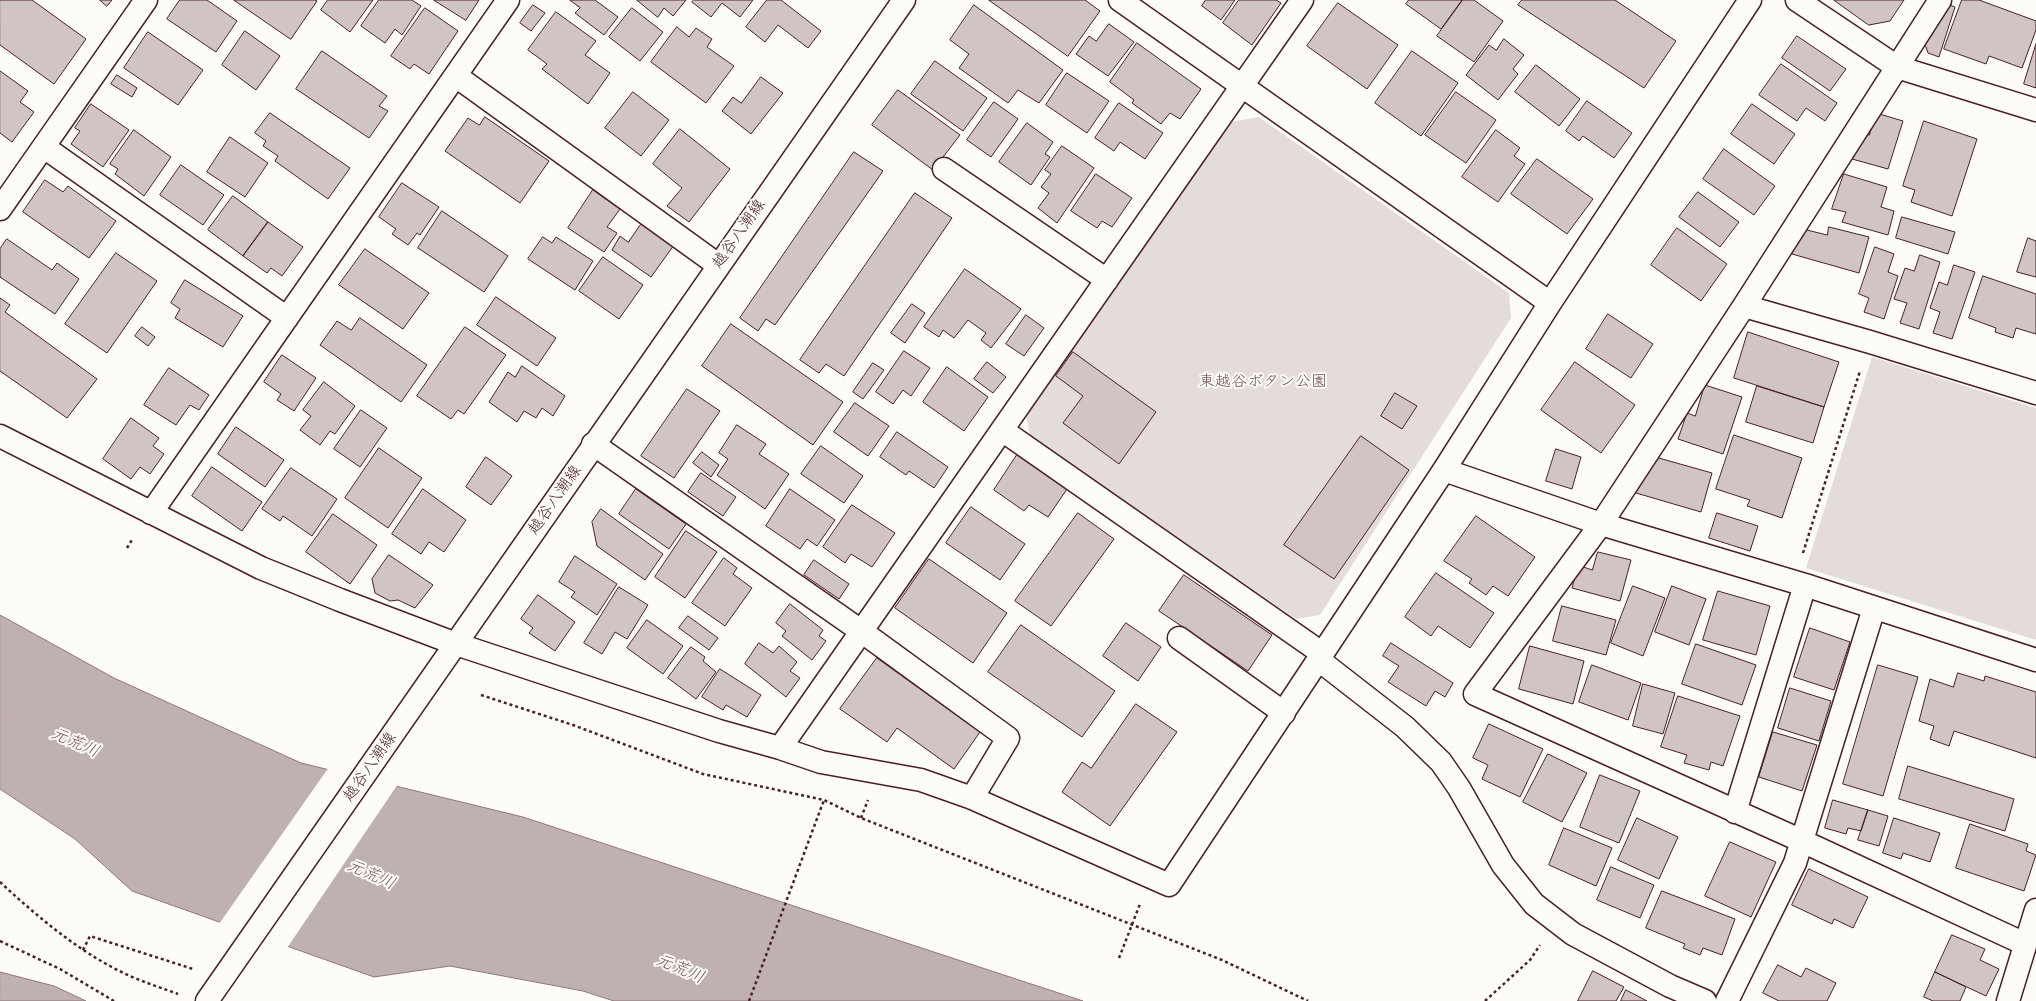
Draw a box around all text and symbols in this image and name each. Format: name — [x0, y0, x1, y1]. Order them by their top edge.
street label: 越谷八潮線 — [708, 196, 770, 272]
park label: 東越谷ボタン公園 — [1199, 372, 1327, 392]
street label: 越谷八潮線 — [524, 462, 586, 538]
water label: 元荒川 — [48, 723, 102, 763]
street label: 越谷八潮線 — [339, 729, 401, 805]
water label: 元荒川 — [344, 855, 398, 895]
water label: 元荒川 — [653, 950, 707, 988]

